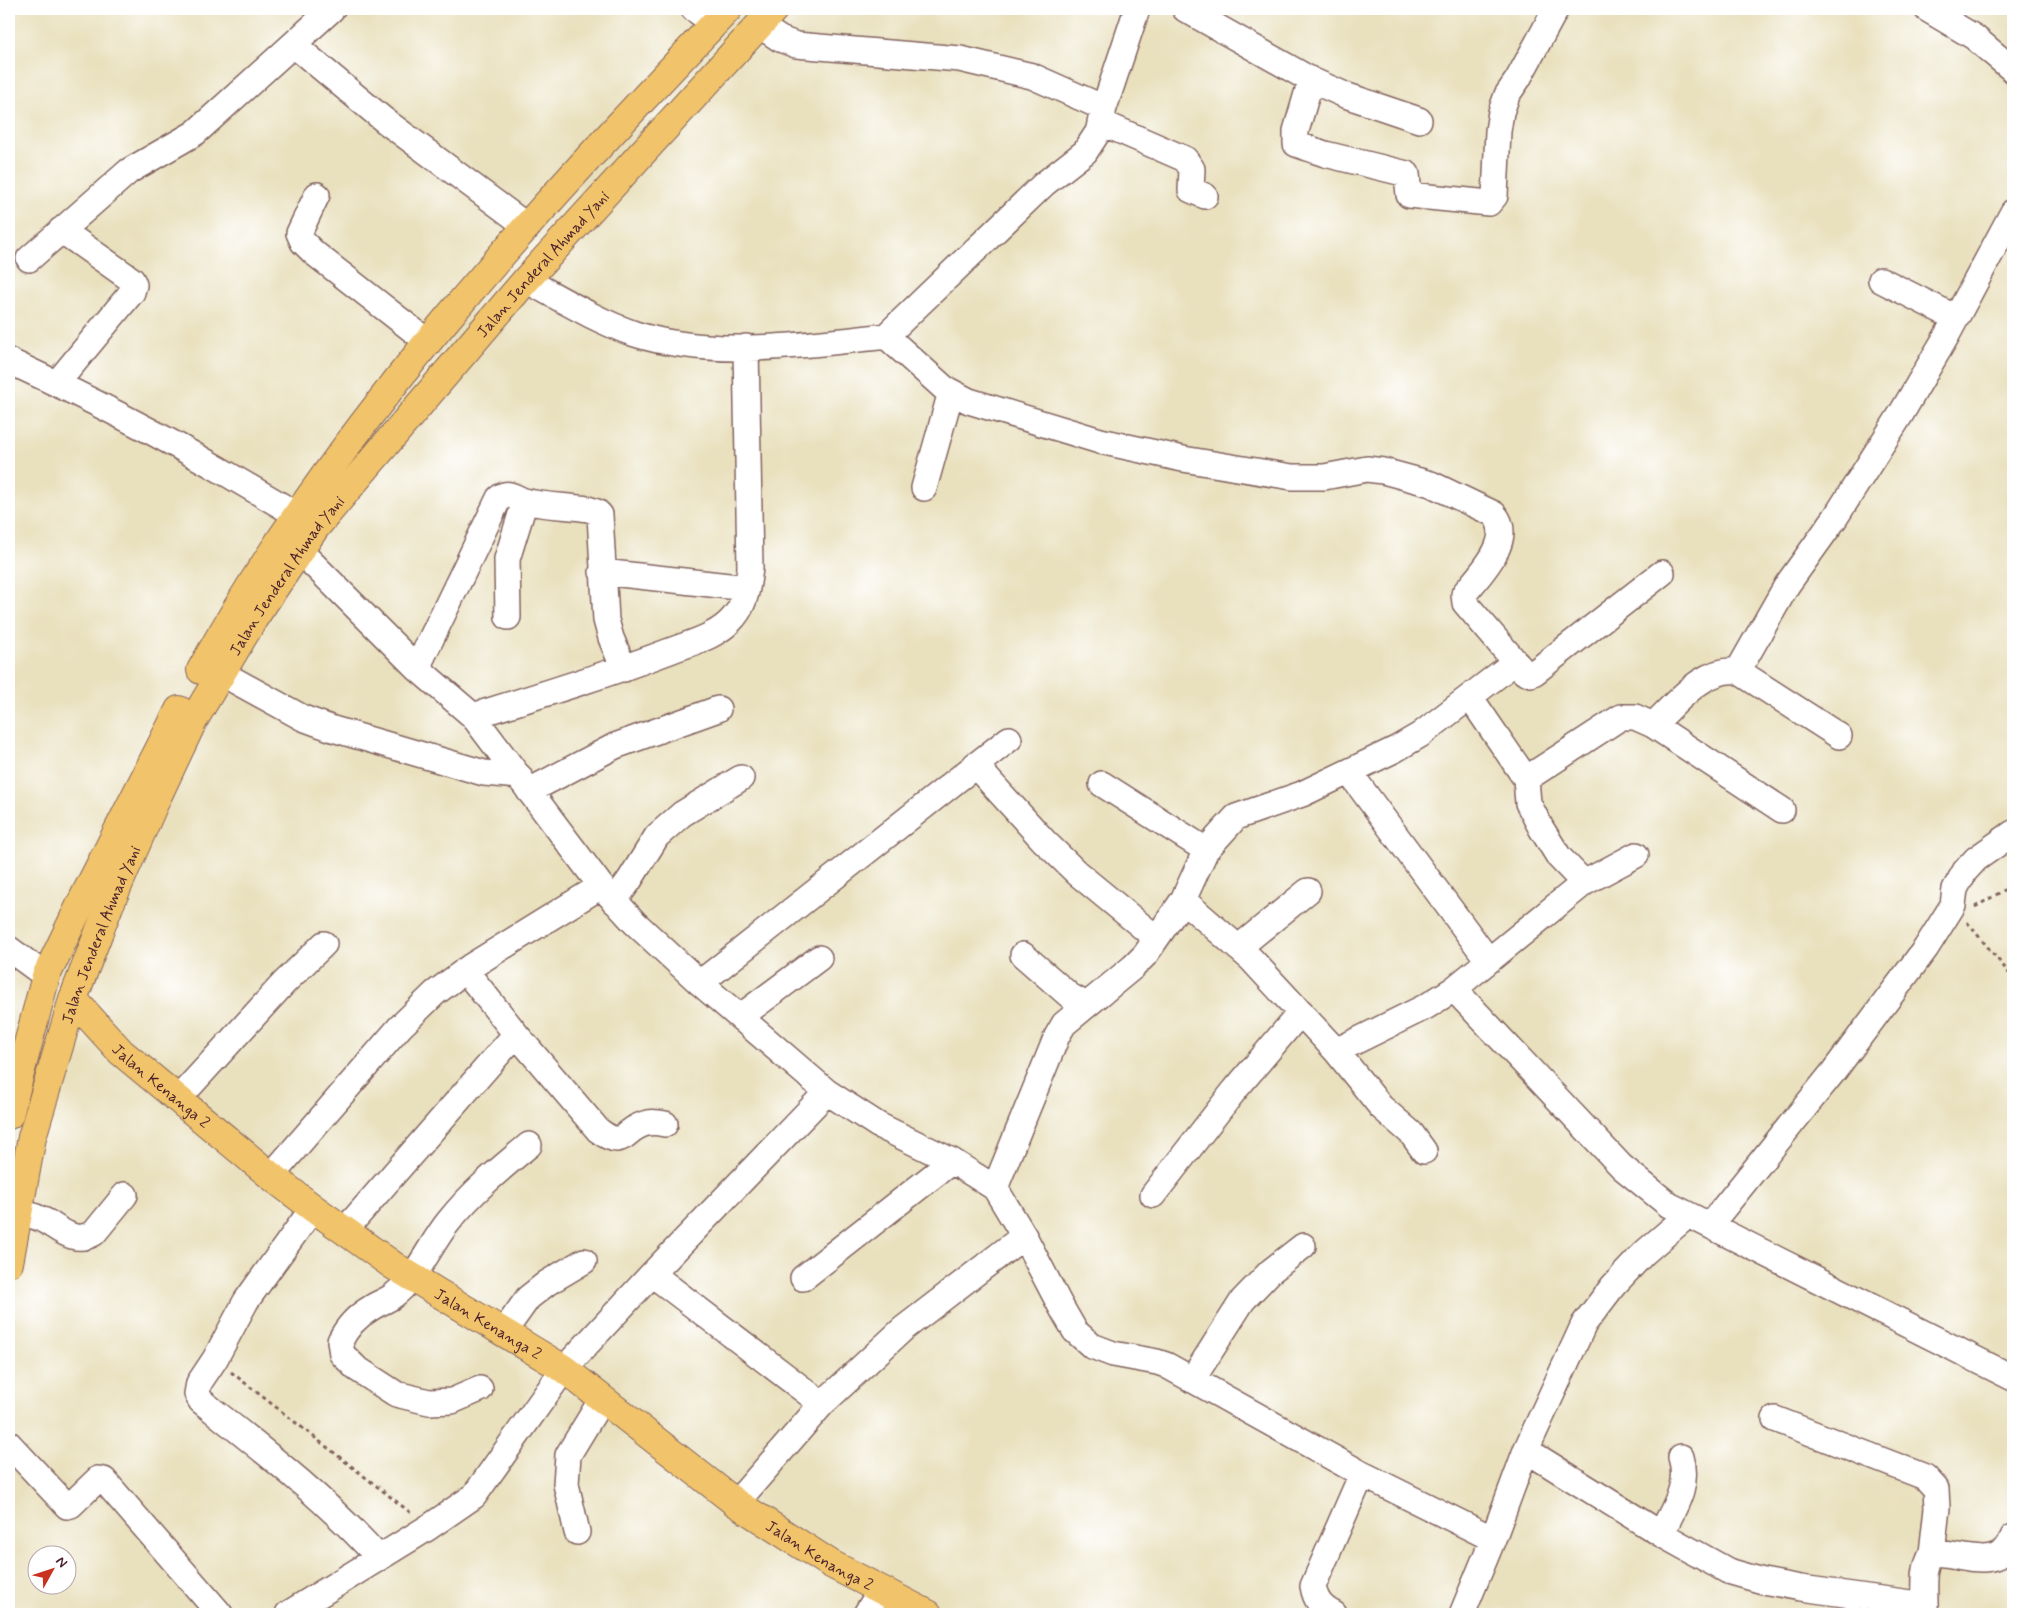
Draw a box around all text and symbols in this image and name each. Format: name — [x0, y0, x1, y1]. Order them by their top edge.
street label: Jalan Jenderal Ahmad Yani — [472, 187, 615, 342]
street label: Jalan Jenderal Ahmad Yani — [225, 492, 350, 660]
street label: Jalan Jenderal Ahmad Yani — [57, 842, 146, 1026]
street label: Jalan Kenanga 2 — [107, 1040, 214, 1134]
street label: Jalan Kenanga 2 — [430, 1284, 545, 1365]
street label: Jalan Kenanga 2 — [761, 1516, 877, 1596]
north arrow — [28, 1546, 78, 1596]
text: N — [51, 1553, 71, 1572]

